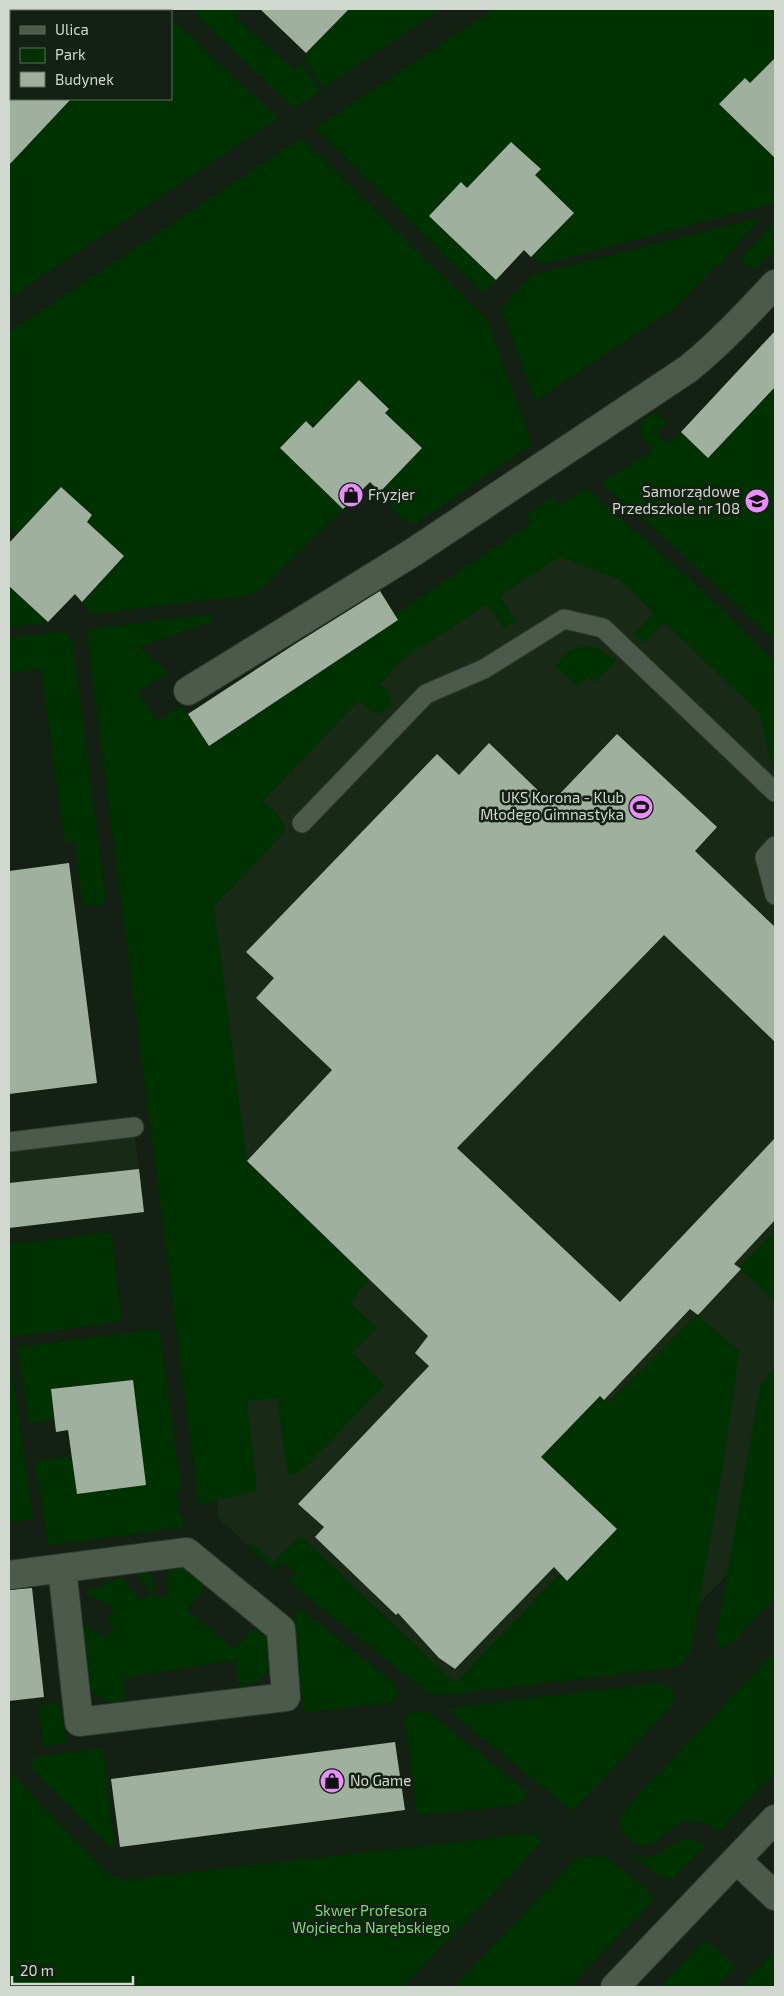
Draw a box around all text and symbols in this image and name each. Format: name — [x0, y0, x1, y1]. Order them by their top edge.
legend — [10, 10, 172, 100]
text: Ulica — [55, 20, 89, 38]
text: Park — [55, 45, 86, 63]
text: Budynek — [55, 70, 114, 88]
shop icon: Fryzjer — [338, 482, 364, 508]
place label: Samorządowe Przedszkole nr 108 — [612, 482, 740, 517]
place label: Fryzjer — [368, 485, 415, 504]
school or university icon: Samorządowe Przedszkole nr 108 — [744, 488, 770, 514]
place label: UKS Korona - Klub Młodego Gimnastyka — [480, 788, 624, 823]
sports icon: UKS Korona - Klub Młodego Gimnastyka — [628, 794, 654, 820]
shop icon: No Game — [319, 1768, 345, 1794]
place label: No Game — [350, 1771, 411, 1789]
park label: Skwer Profesora Wojciecha Narębskiego — [292, 1901, 450, 1937]
scale bar — [12, 1954, 134, 1986]
text: 20 m — [20, 1961, 54, 1979]

